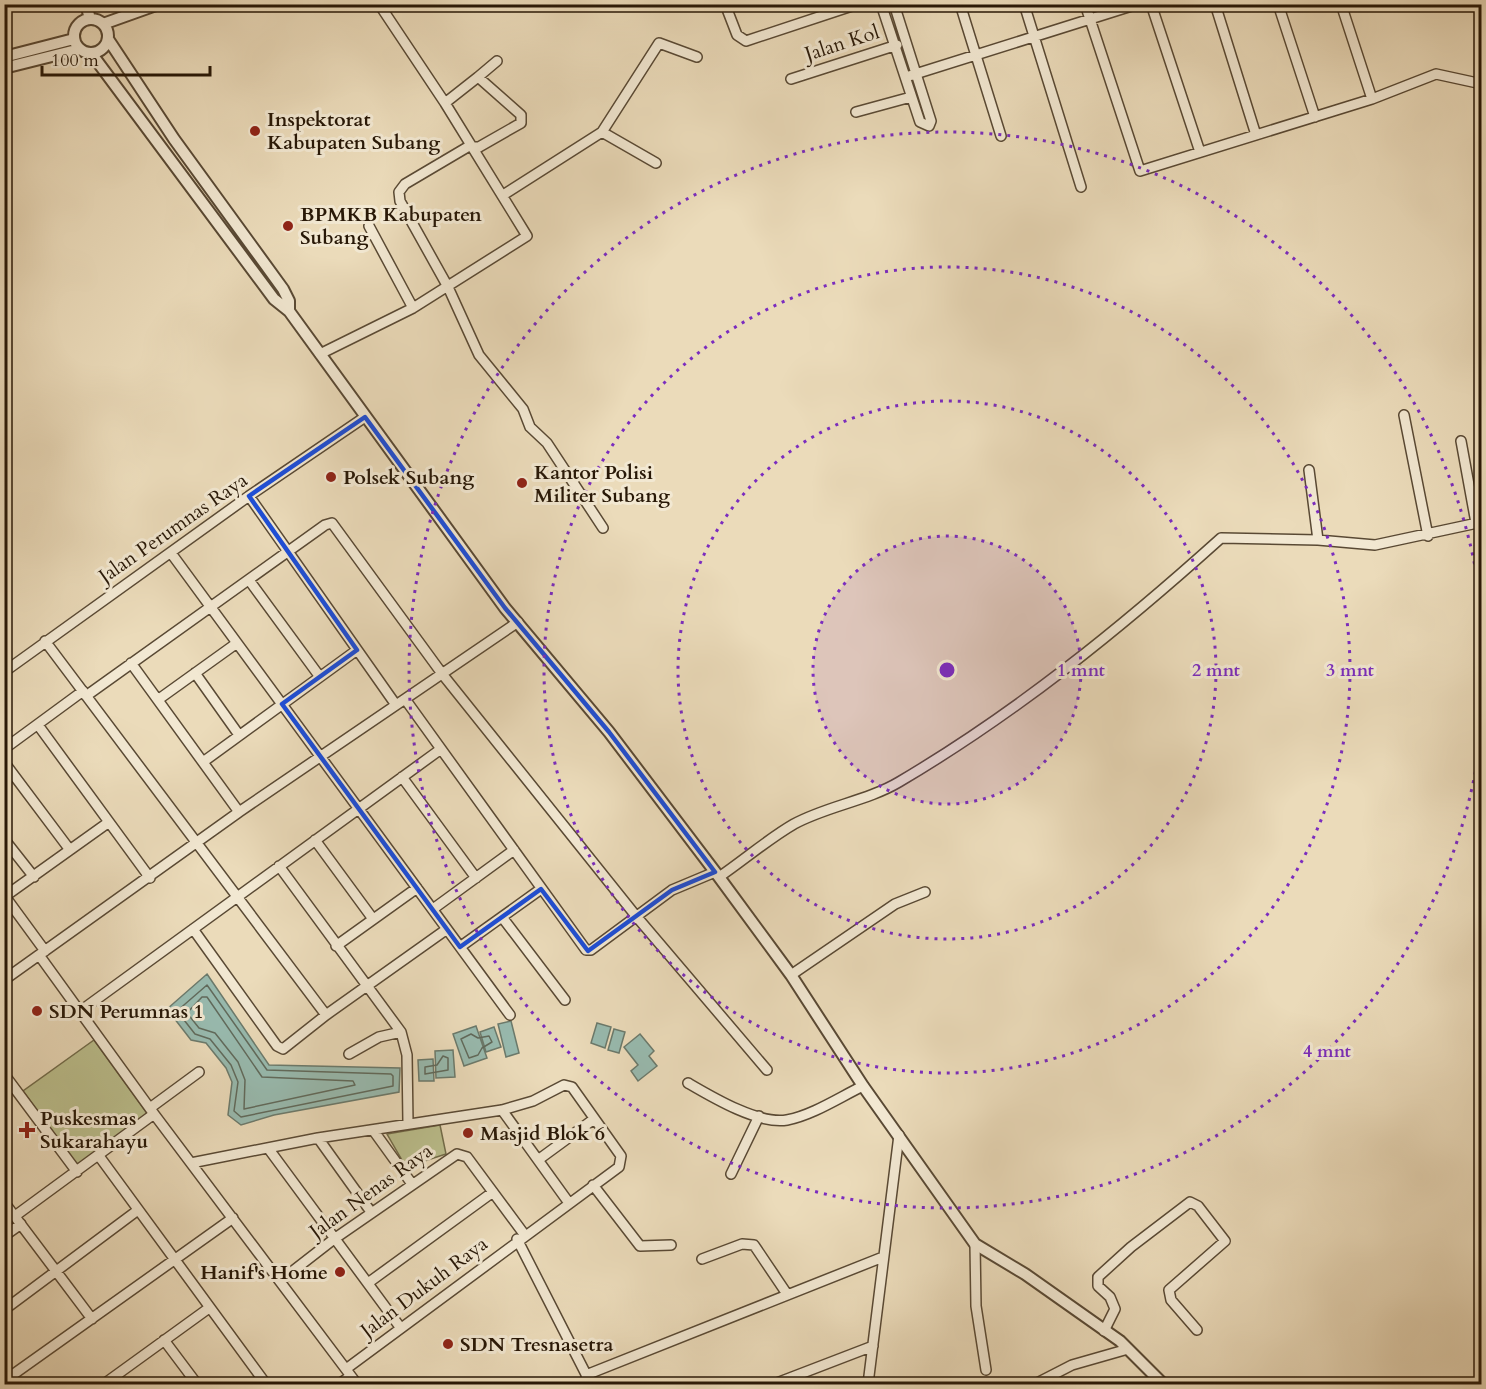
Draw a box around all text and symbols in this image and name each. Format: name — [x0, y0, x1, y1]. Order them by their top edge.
street label: Jalan Kol — [799, 18, 883, 69]
scale bar — [42, 39, 210, 77]
text: 100 m — [51, 48, 99, 73]
place label: Inspektorat Kabupaten Subang — [267, 106, 440, 156]
marker: Inspektorat Kabupaten Subang — [248, 124, 262, 138]
place label: BPMKB Kabupaten Subang — [300, 201, 482, 251]
marker: BPMKB Kabupaten Subang — [281, 219, 295, 233]
place label: Kantor Polisi Militer Subang — [534, 459, 670, 509]
place label: Polsek Subang — [343, 464, 474, 491]
street label: Jalan Perumnas Raya — [91, 466, 253, 591]
marker: Polsek Subang — [324, 470, 338, 484]
marker: Kantor Polisi Militer Subang — [515, 476, 529, 490]
text: 1 mnt — [1057, 658, 1106, 683]
text: 2 mnt — [1192, 658, 1241, 683]
text: 3 mnt — [1326, 658, 1375, 683]
centre of rings — [937, 660, 957, 680]
place label: SDN Perumnas 1 — [49, 998, 204, 1025]
marker: SDN Perumnas 1 — [30, 1004, 44, 1018]
text: 4 mnt — [1303, 1039, 1352, 1064]
place label: Puskesmas Sukarahayu — [40, 1105, 148, 1155]
place label: Masjid Blok 6 — [480, 1120, 605, 1147]
marker: Puskesmas Sukarahayu — [18, 1121, 36, 1139]
marker: Masjid Blok 6 — [461, 1126, 475, 1140]
street label: Jalan Nenas Raya — [302, 1137, 438, 1247]
street label: Jalan Dukuh Raya — [352, 1230, 493, 1346]
place label: Hanif's Home — [200, 1259, 328, 1286]
marker: Hanif's Home — [333, 1265, 347, 1279]
place label: SDN Tresnasetra — [460, 1331, 613, 1358]
marker: SDN Tresnasetra — [441, 1337, 455, 1351]

